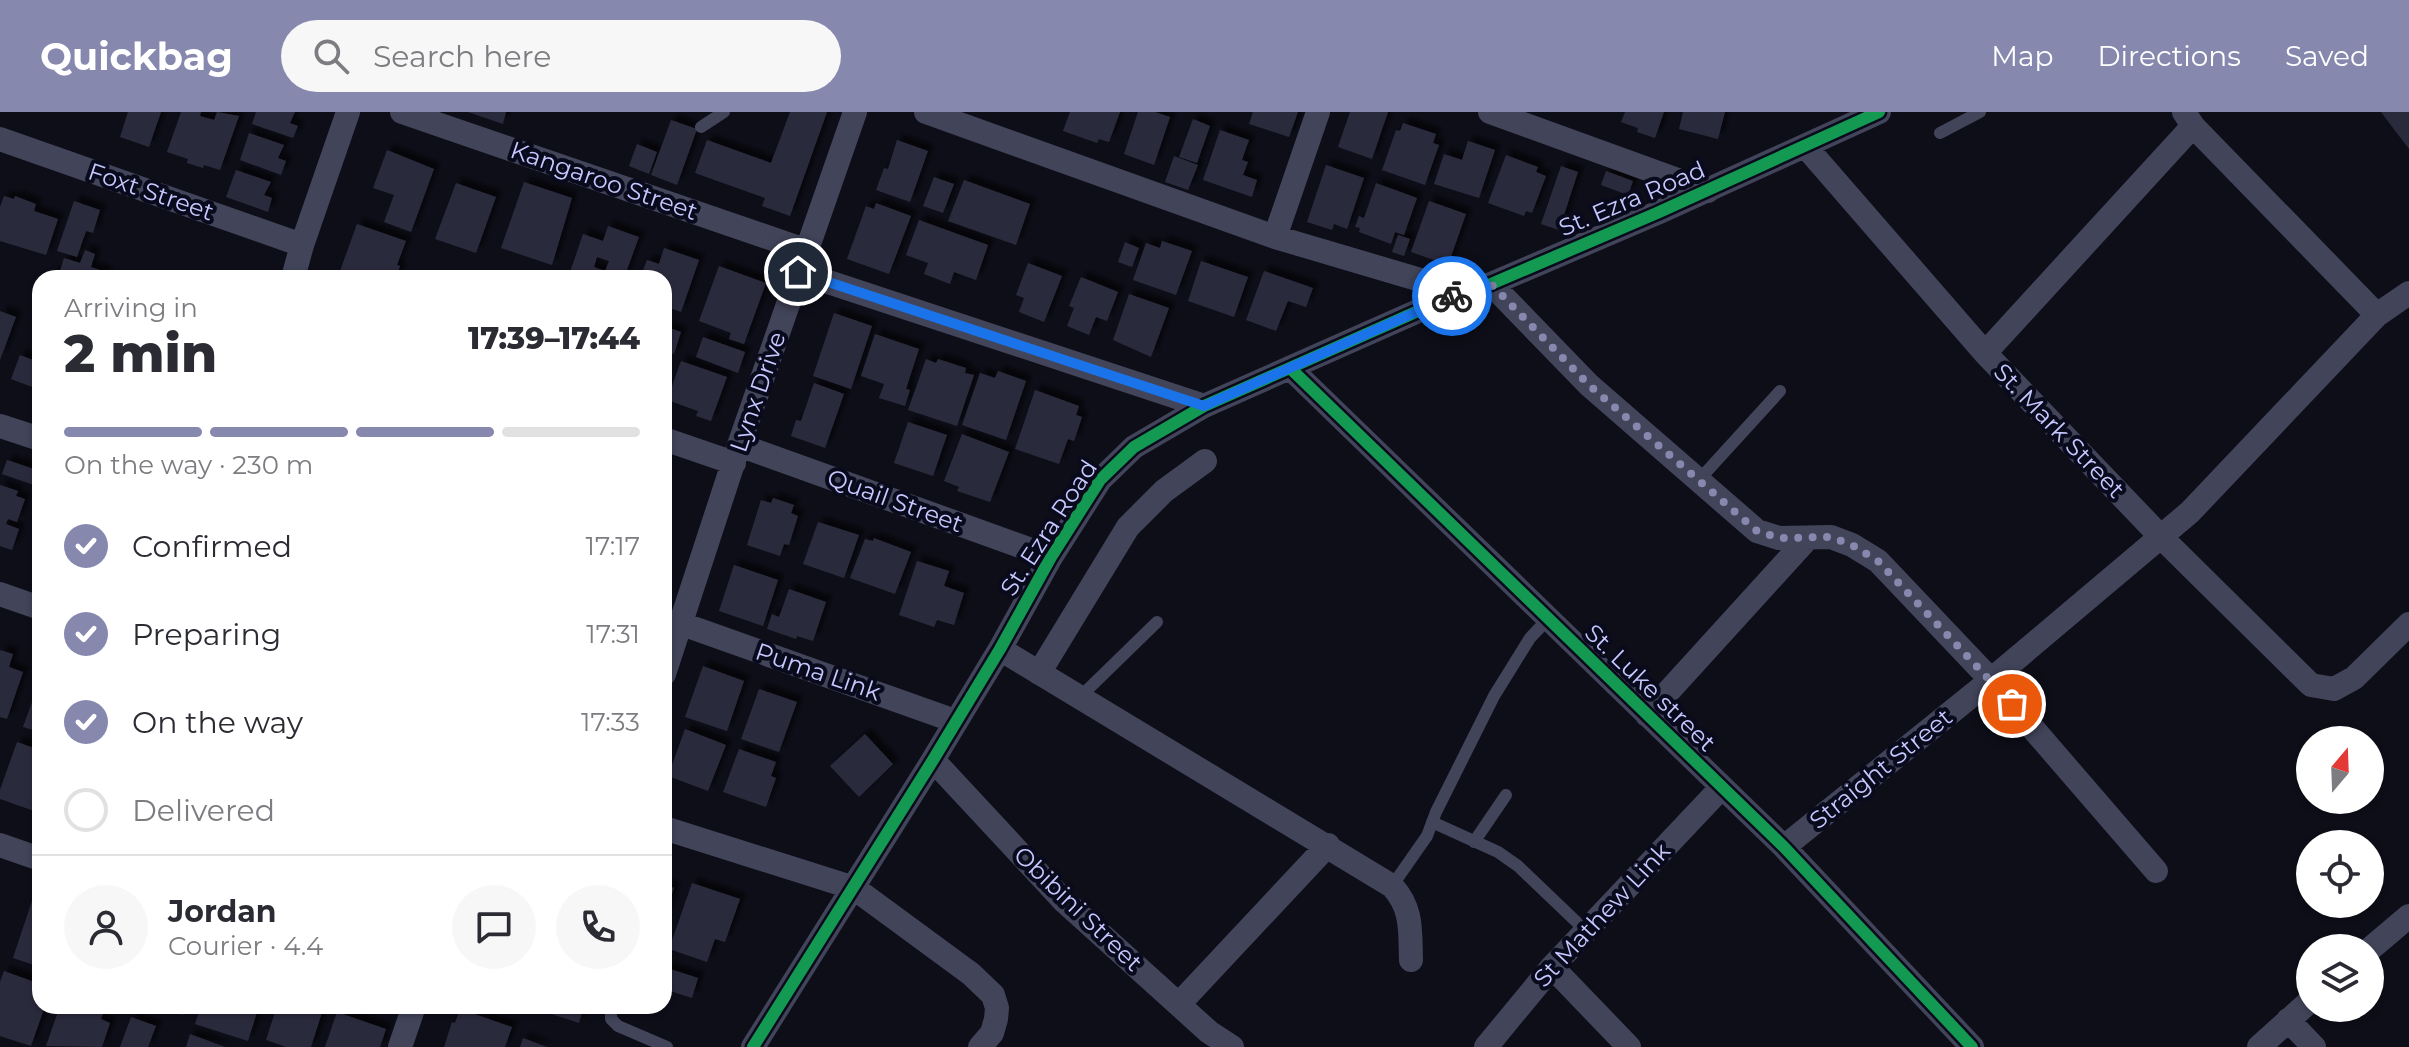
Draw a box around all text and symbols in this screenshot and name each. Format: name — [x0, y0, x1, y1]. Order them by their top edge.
search box — [281, 20, 841, 92]
text: Quickbag — [40, 33, 233, 80]
icon: search — [309, 34, 353, 78]
text: Search here — [373, 38, 551, 75]
text: Map — [1991, 39, 2053, 73]
text: Directions — [2097, 39, 2241, 73]
text: Saved — [2285, 39, 2369, 73]
street label: Kangaroo Street — [507, 135, 702, 226]
street label: St. Ezra Road — [1554, 155, 1709, 242]
street label: Foxt Street — [85, 157, 218, 227]
pin — [764, 238, 832, 306]
icon: home — [776, 250, 820, 294]
courier — [1412, 256, 1492, 336]
icon: bike — [1430, 274, 1474, 318]
text: Arriving in — [64, 292, 198, 324]
text: 17:39–17:44 — [468, 320, 640, 357]
text: 2 min — [64, 322, 217, 385]
street label: Lynx Drive — [723, 328, 792, 456]
street label: St. Mark Street — [1988, 357, 2131, 504]
text: On the way · 230 m — [64, 449, 313, 481]
street label: St. Ezra Road — [994, 454, 1103, 601]
street label: Quail Street — [823, 463, 967, 539]
icon: check — [64, 524, 108, 568]
text: Confirmed — [132, 528, 292, 565]
text: 17:17 — [586, 530, 640, 562]
icon: check — [64, 612, 108, 656]
text: Preparing — [132, 616, 281, 653]
text: 17:31 — [586, 618, 640, 650]
street label: St. Luke street — [1579, 618, 1722, 757]
street label: Puma Link — [752, 637, 885, 707]
pin — [1978, 670, 2046, 738]
icon: bag — [1990, 682, 2034, 726]
icon: check — [64, 700, 108, 744]
street label: Straight Street — [1804, 702, 1958, 835]
text: On the way — [132, 704, 303, 741]
text: 17:33 — [581, 706, 640, 738]
north arrow — [2296, 726, 2384, 814]
map controls — [2296, 726, 2384, 1022]
text: Delivered — [132, 792, 275, 829]
button: locate — [2296, 830, 2384, 918]
street label: St Mathew Link — [1527, 836, 1676, 993]
street label: Obibini Street — [1008, 840, 1149, 977]
button: person — [64, 885, 148, 969]
button: chat — [452, 885, 536, 969]
button: phone — [556, 885, 640, 969]
text: Jordan — [168, 893, 277, 930]
text: Courier · 4.4 — [168, 930, 323, 962]
button: layers — [2296, 934, 2384, 1022]

